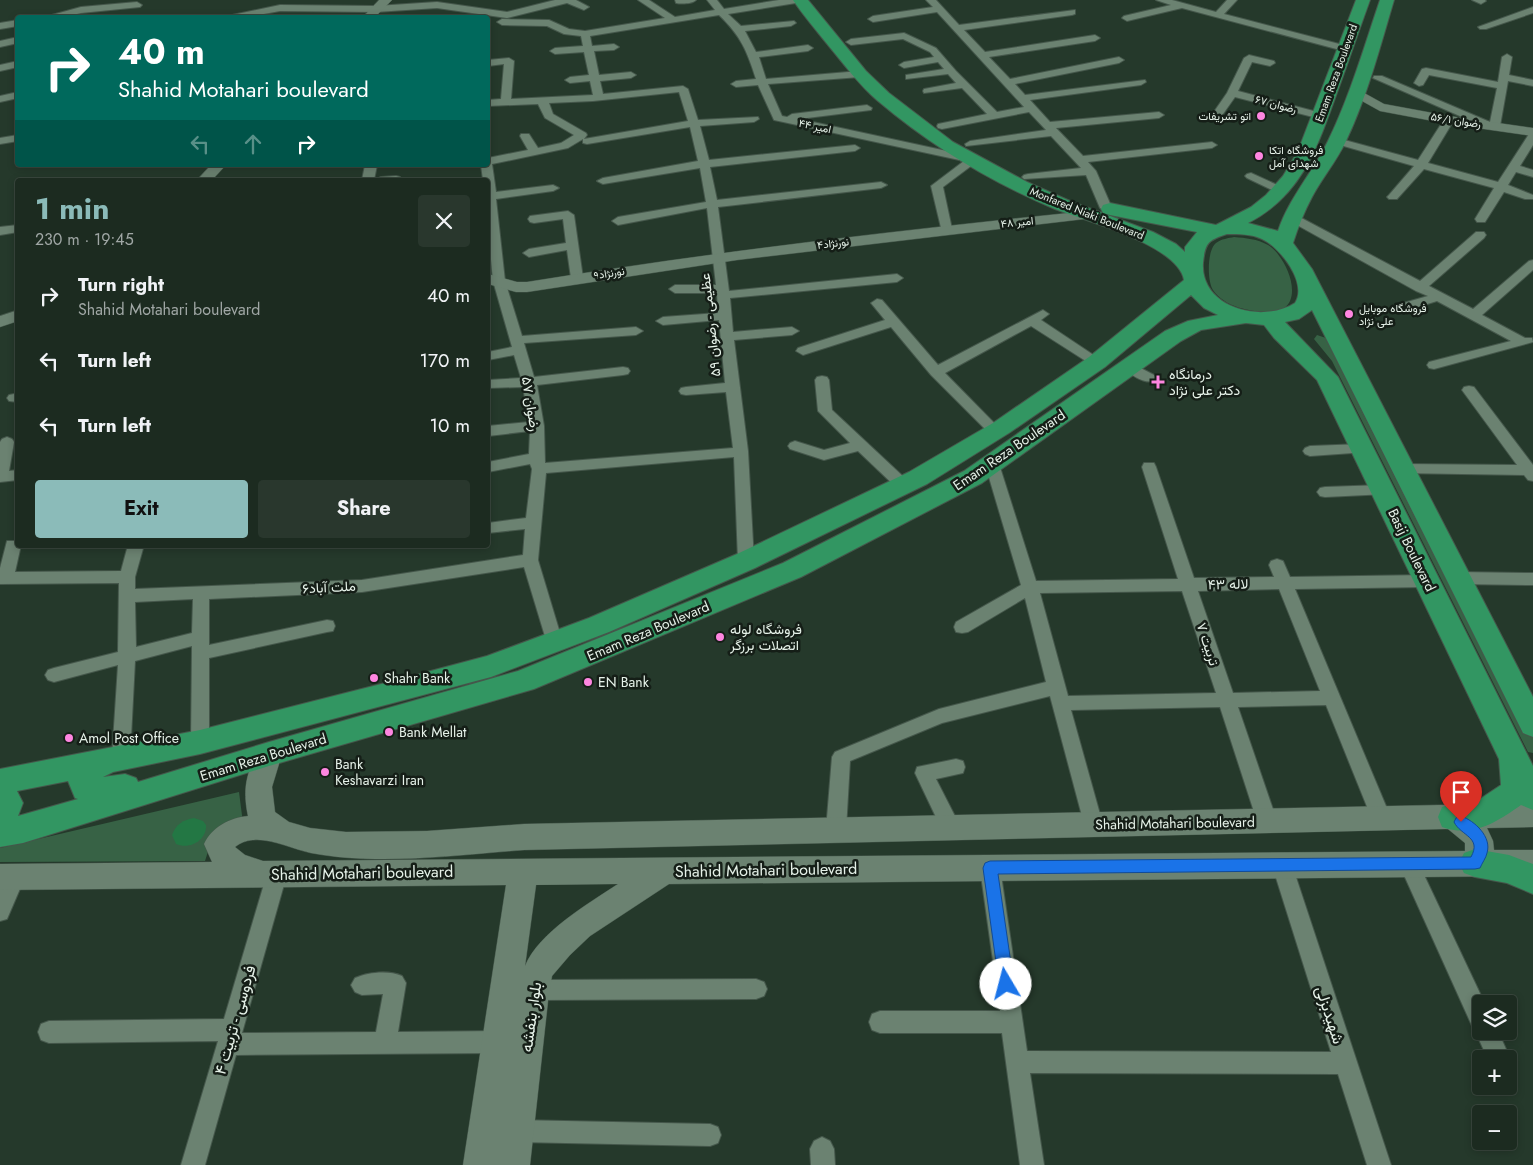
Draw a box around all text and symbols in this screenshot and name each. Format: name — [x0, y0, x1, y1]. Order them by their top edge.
street label: Emam Reza Boulevard — [1311, 22, 1361, 124]
text: 40 m — [118, 27, 205, 77]
icon: right — [35, 35, 100, 100]
text: Shahid Motahari boulevard — [118, 73, 369, 105]
street label: رضوان ۶۷ — [1254, 91, 1299, 117]
place label: اتو تشریفات — [1199, 108, 1251, 124]
street label: رضوان ۵۶/۱ — [1430, 108, 1483, 132]
marker: اتو تشریفات — [1255, 110, 1267, 122]
street label: امیر ۴۴ — [797, 115, 833, 137]
icon: left — [186, 130, 214, 158]
icon: ahead — [239, 130, 267, 158]
icon: right — [292, 130, 320, 158]
place label: فروشگاه اتکا شهدای آمل — [1269, 142, 1323, 171]
marker: فروشگاه اتکا شهدای آمل — [1253, 150, 1265, 162]
street label: Monfared Niaki Boulevard — [1028, 183, 1146, 243]
text: 1 min — [35, 187, 109, 230]
button: close — [418, 195, 470, 247]
street label: امیر ۴۸ — [1000, 212, 1034, 232]
text: 230 m · 19:45 — [35, 228, 134, 251]
street label: نورنژاد۴ — [816, 233, 850, 253]
street label: نورنژاد۹ — [592, 263, 626, 283]
text: Turn right — [78, 271, 164, 298]
street label: عظیمی - رضوان ۵۹ — [695, 272, 725, 378]
icon: right — [35, 282, 63, 310]
text: 40 m — [427, 282, 470, 309]
text: Shahid Motahari boulevard — [78, 298, 260, 321]
place label: فروشگاه موبایل علی نژاد — [1359, 300, 1427, 329]
marker: فروشگاه موبایل علی نژاد — [1343, 308, 1355, 320]
icon: left — [35, 347, 63, 375]
text: Turn left — [78, 347, 151, 374]
text: 170 m — [420, 347, 470, 374]
place label: درمانگاه دکتر علی نژاد — [1169, 364, 1241, 400]
street label: رضوان ۵۷ — [517, 375, 545, 433]
marker: درمانگاه دکتر علی نژاد — [1151, 375, 1165, 389]
street label: Emam Reza Boulevard — [949, 405, 1069, 495]
icon: left — [35, 412, 63, 440]
text: Turn left — [78, 412, 151, 439]
text: 10 m — [430, 412, 470, 439]
button: Exit — [35, 480, 248, 538]
button: Share — [258, 480, 470, 538]
street label: Basij Boulevard — [1383, 505, 1441, 595]
street label: لاله ۴۳ — [1207, 574, 1249, 594]
street label: ملت آباد۶ — [302, 576, 356, 598]
street label: Emam Reza Boulevard — [584, 596, 712, 666]
place label: فروشگاه لوله اتصلات برزگر — [729, 619, 802, 655]
street label: تربیت ۷ — [1192, 620, 1224, 668]
marker: فروشگاه لوله اتصلات برزگر — [714, 631, 726, 643]
place label: Shahr Bank — [384, 668, 451, 688]
marker: Shahr Bank — [368, 672, 380, 684]
place label: EN Bank — [598, 672, 650, 692]
marker: EN Bank — [582, 676, 594, 688]
place label: Bank Mellat — [399, 722, 467, 742]
marker: Bank Mellat — [383, 726, 395, 738]
place label: Amol Post Office — [79, 728, 179, 748]
street label: Emam Reza Boulevard — [197, 728, 329, 786]
marker: Amol Post Office — [63, 732, 75, 744]
place label: Bank Keshavarzi Iran — [335, 754, 424, 790]
marker: Bank Keshavarzi Iran — [319, 766, 331, 778]
pin — [1440, 771, 1482, 822]
icon: arrive — [1447, 778, 1475, 806]
street label: Shahid Motahari boulevard — [1095, 812, 1255, 834]
street label: Shahid Motahari boulevard — [675, 857, 857, 883]
street label: Shahid Motahari boulevard — [271, 860, 453, 886]
position arrow — [979, 957, 1031, 1009]
street label: فردوسی - تربیت ۴ — [208, 963, 262, 1077]
street label: بلوار بنفشه — [515, 980, 547, 1054]
street label: شهیدبزلی — [1310, 983, 1350, 1047]
map controls — [1472, 995, 1517, 1150]
button: layers — [1472, 995, 1517, 1040]
button: + — [1472, 1050, 1517, 1095]
button: − — [1472, 1105, 1517, 1150]

